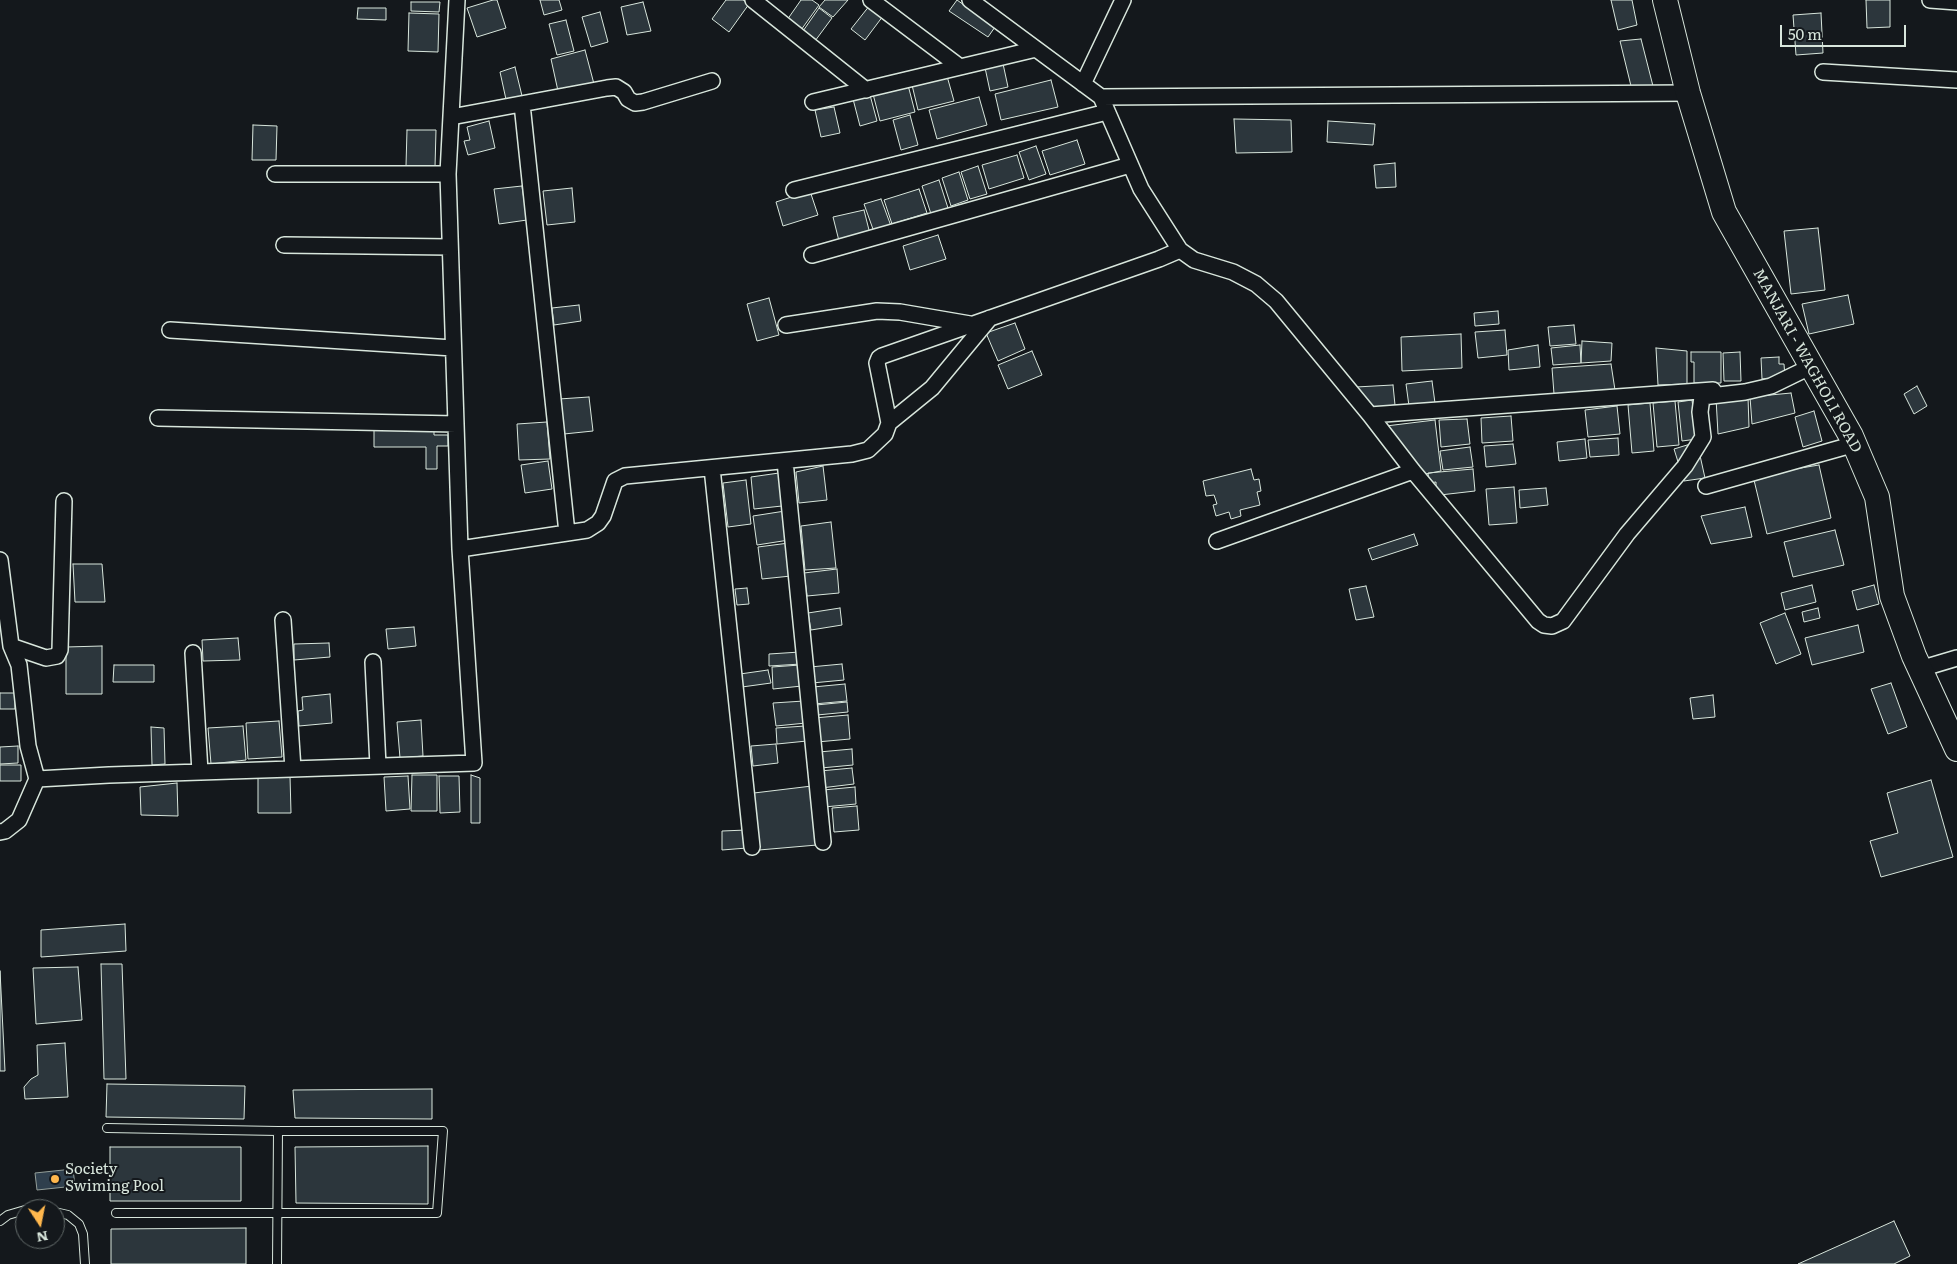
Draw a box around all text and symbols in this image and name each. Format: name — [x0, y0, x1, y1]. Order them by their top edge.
scale bar — [1782, 15, 1908, 47]
text: 50 m — [1788, 22, 1822, 45]
street label: MANJARI - WAGHOLI ROAD — [1749, 266, 1865, 456]
place label: Society Swiming Pool — [65, 1161, 164, 1196]
marker: Society Swiming Pool — [49, 1173, 61, 1185]
north arrow — [15, 1199, 65, 1249]
text: N — [35, 1227, 50, 1249]

